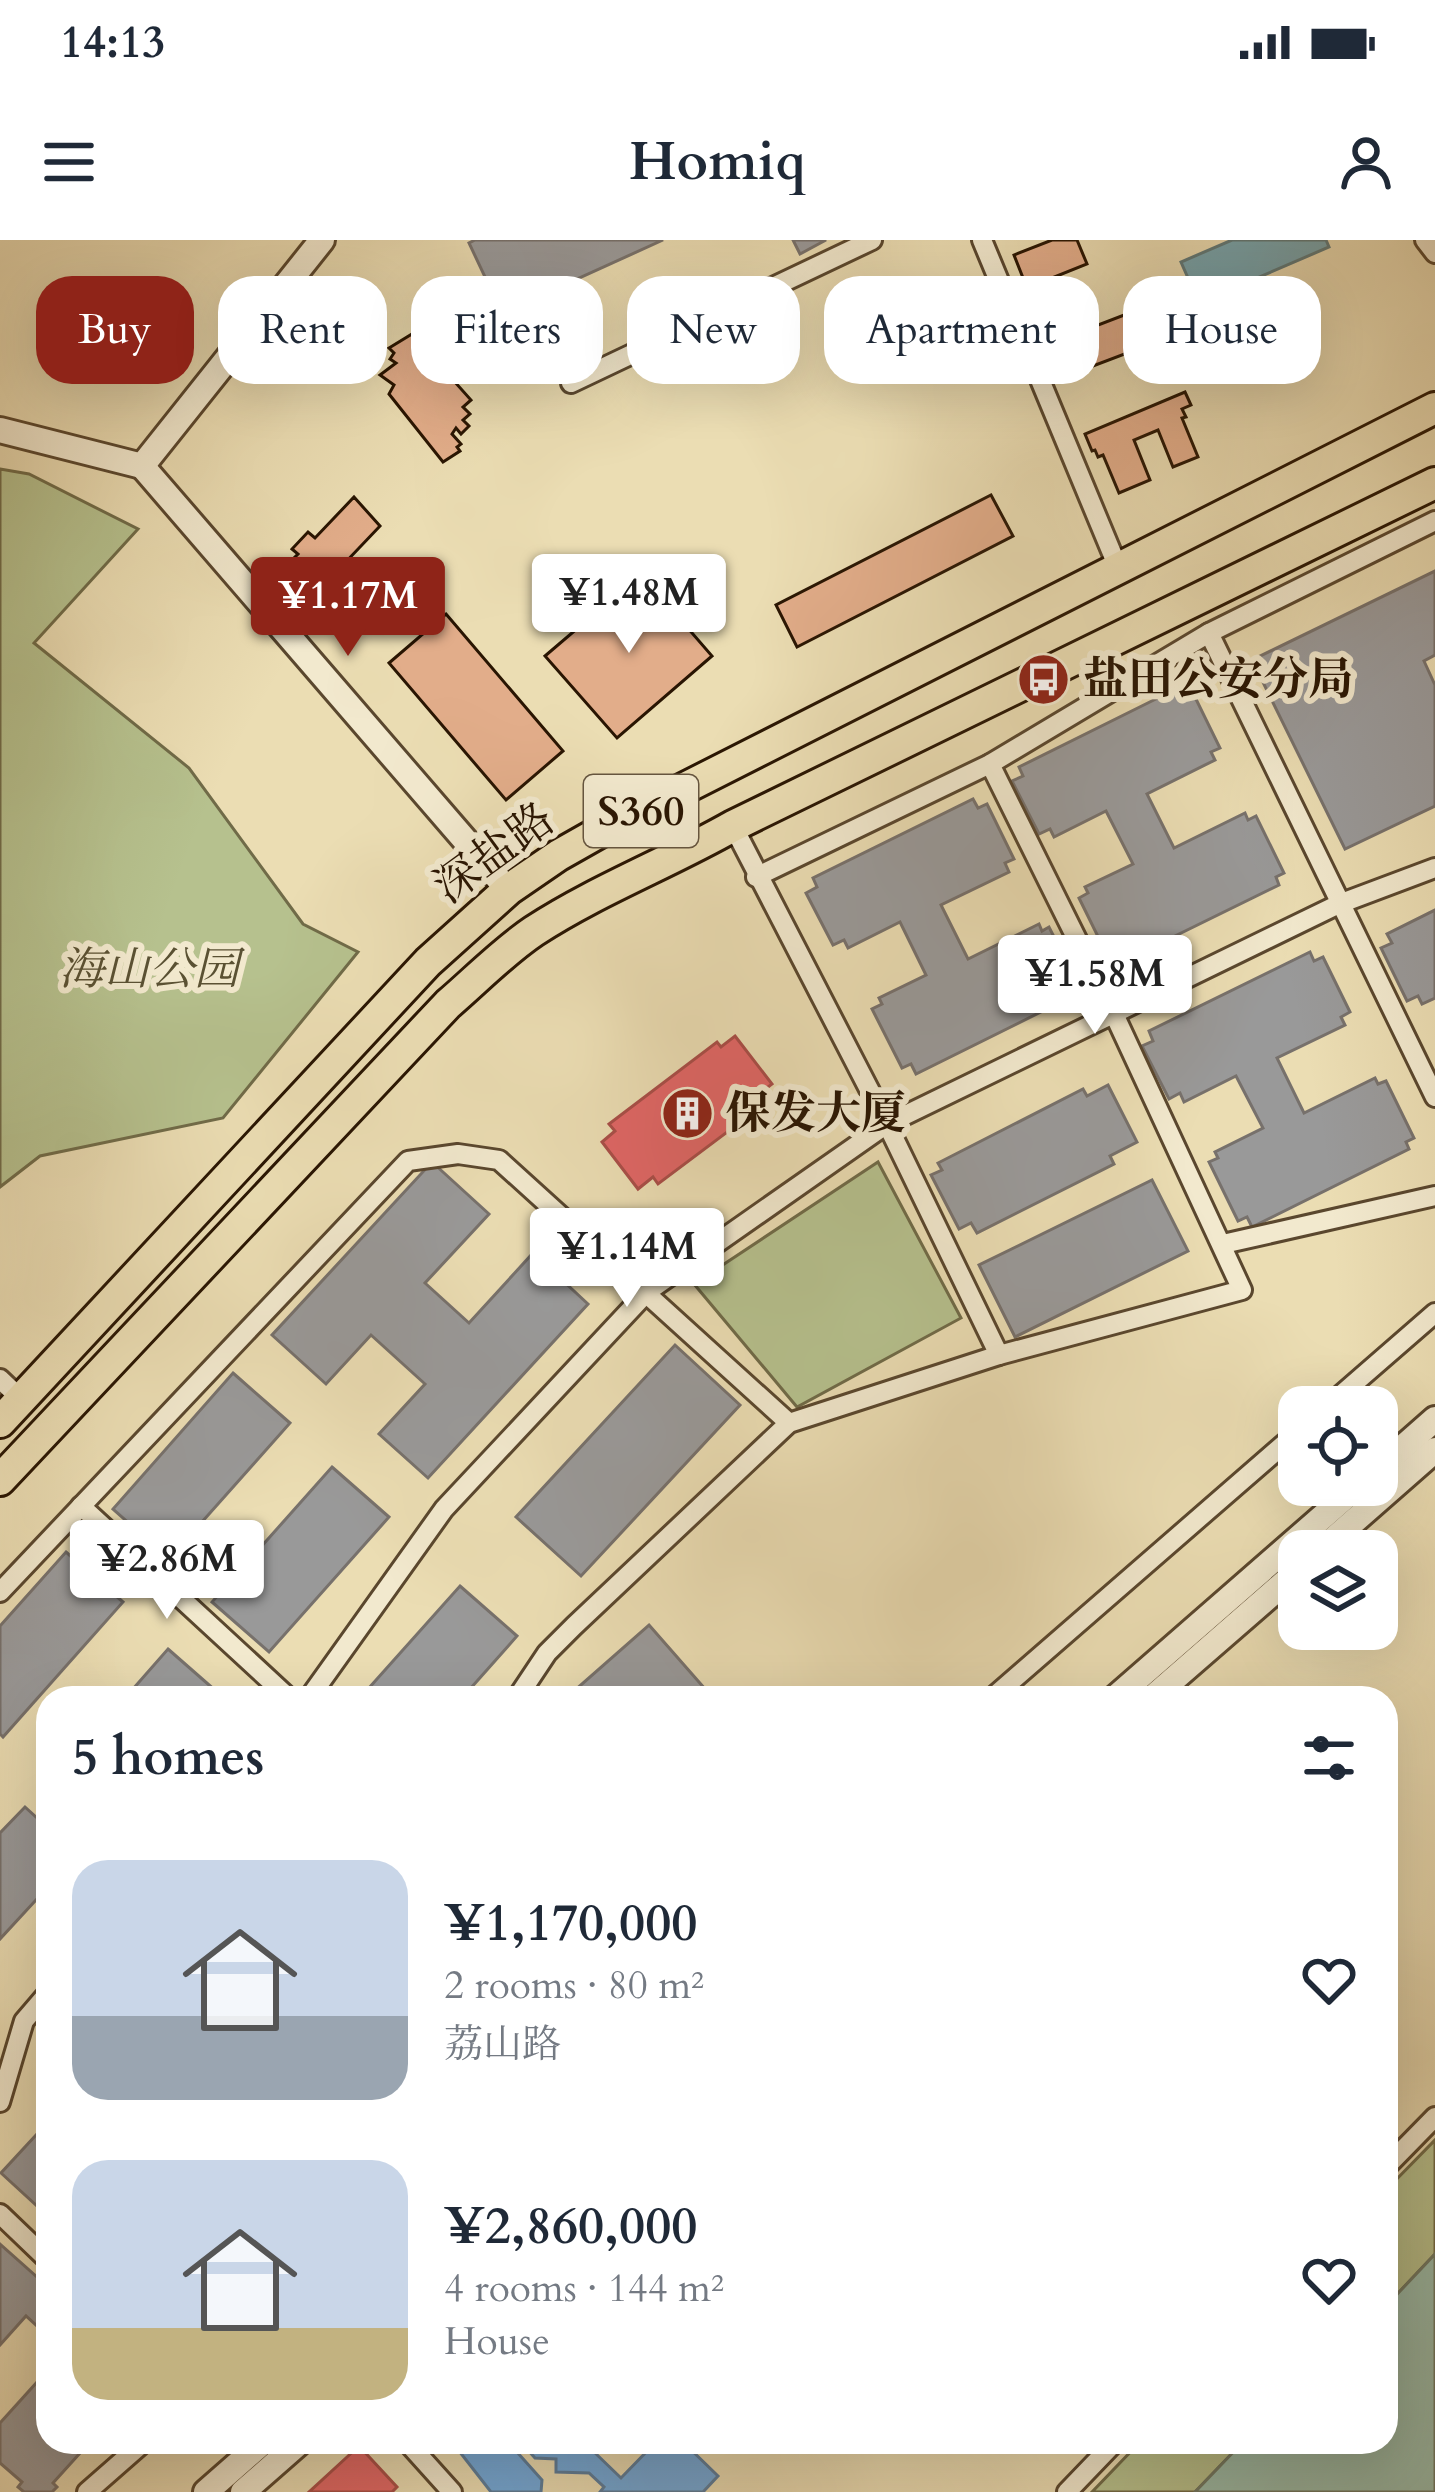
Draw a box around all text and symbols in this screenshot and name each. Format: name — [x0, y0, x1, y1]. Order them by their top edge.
text: 14:13 — [60, 12, 165, 73]
text: Homiq — [629, 126, 806, 199]
icon: menu — [36, 129, 102, 195]
icon: person — [1333, 129, 1399, 195]
chip: Buy — [36, 276, 194, 384]
chip: Rent — [218, 276, 387, 384]
chip: Filters — [411, 276, 603, 384]
chip: New — [627, 276, 800, 384]
chip: Apartment — [824, 276, 1099, 384]
chip: House — [1123, 276, 1321, 384]
pin: ¥1.48M — [531, 554, 727, 656]
pin: ¥1.17M — [250, 557, 446, 659]
text: ¥1.48M — [559, 566, 699, 619]
text: ¥1.17M — [278, 569, 418, 622]
place label: 盐田公安分局 — [1083, 649, 1353, 710]
bus stop icon: 盐田公安分局 — [1016, 651, 1072, 707]
road number: S360 — [584, 775, 698, 847]
street label: 深盐路 — [421, 789, 567, 917]
pin: ¥1.58M — [997, 935, 1193, 1037]
park label: 海山公园 — [59, 939, 245, 1000]
text: ¥1.58M — [1025, 947, 1165, 1000]
place label: 保发大厦 — [726, 1083, 906, 1144]
building icon: 保发大厦 — [659, 1085, 715, 1141]
pin: ¥1.14M — [529, 1208, 725, 1310]
text: ¥1.14M — [557, 1220, 697, 1273]
map controls — [1278, 1386, 1398, 1650]
button: locate — [1278, 1386, 1398, 1506]
pin: ¥2.86M — [69, 1520, 265, 1622]
button: layers — [1278, 1530, 1398, 1650]
text: ¥2.86M — [97, 1532, 237, 1585]
text: 5 homes — [72, 1723, 264, 1793]
icon: filters — [1296, 1725, 1362, 1791]
text: ¥1,170,000 — [444, 1889, 697, 1959]
icon: home — [168, 1908, 312, 2052]
icon: heart — [1296, 1947, 1362, 2013]
text: 2 rooms · 80 m² — [444, 1959, 704, 2012]
text: 荔山路 — [444, 2018, 561, 2071]
text: ¥2,860,000 — [444, 2192, 697, 2262]
icon: home — [168, 2208, 312, 2352]
icon: heart — [1296, 2247, 1362, 2313]
text: 4 rooms · 144 m² — [444, 2262, 724, 2315]
text: House — [444, 2315, 550, 2368]

